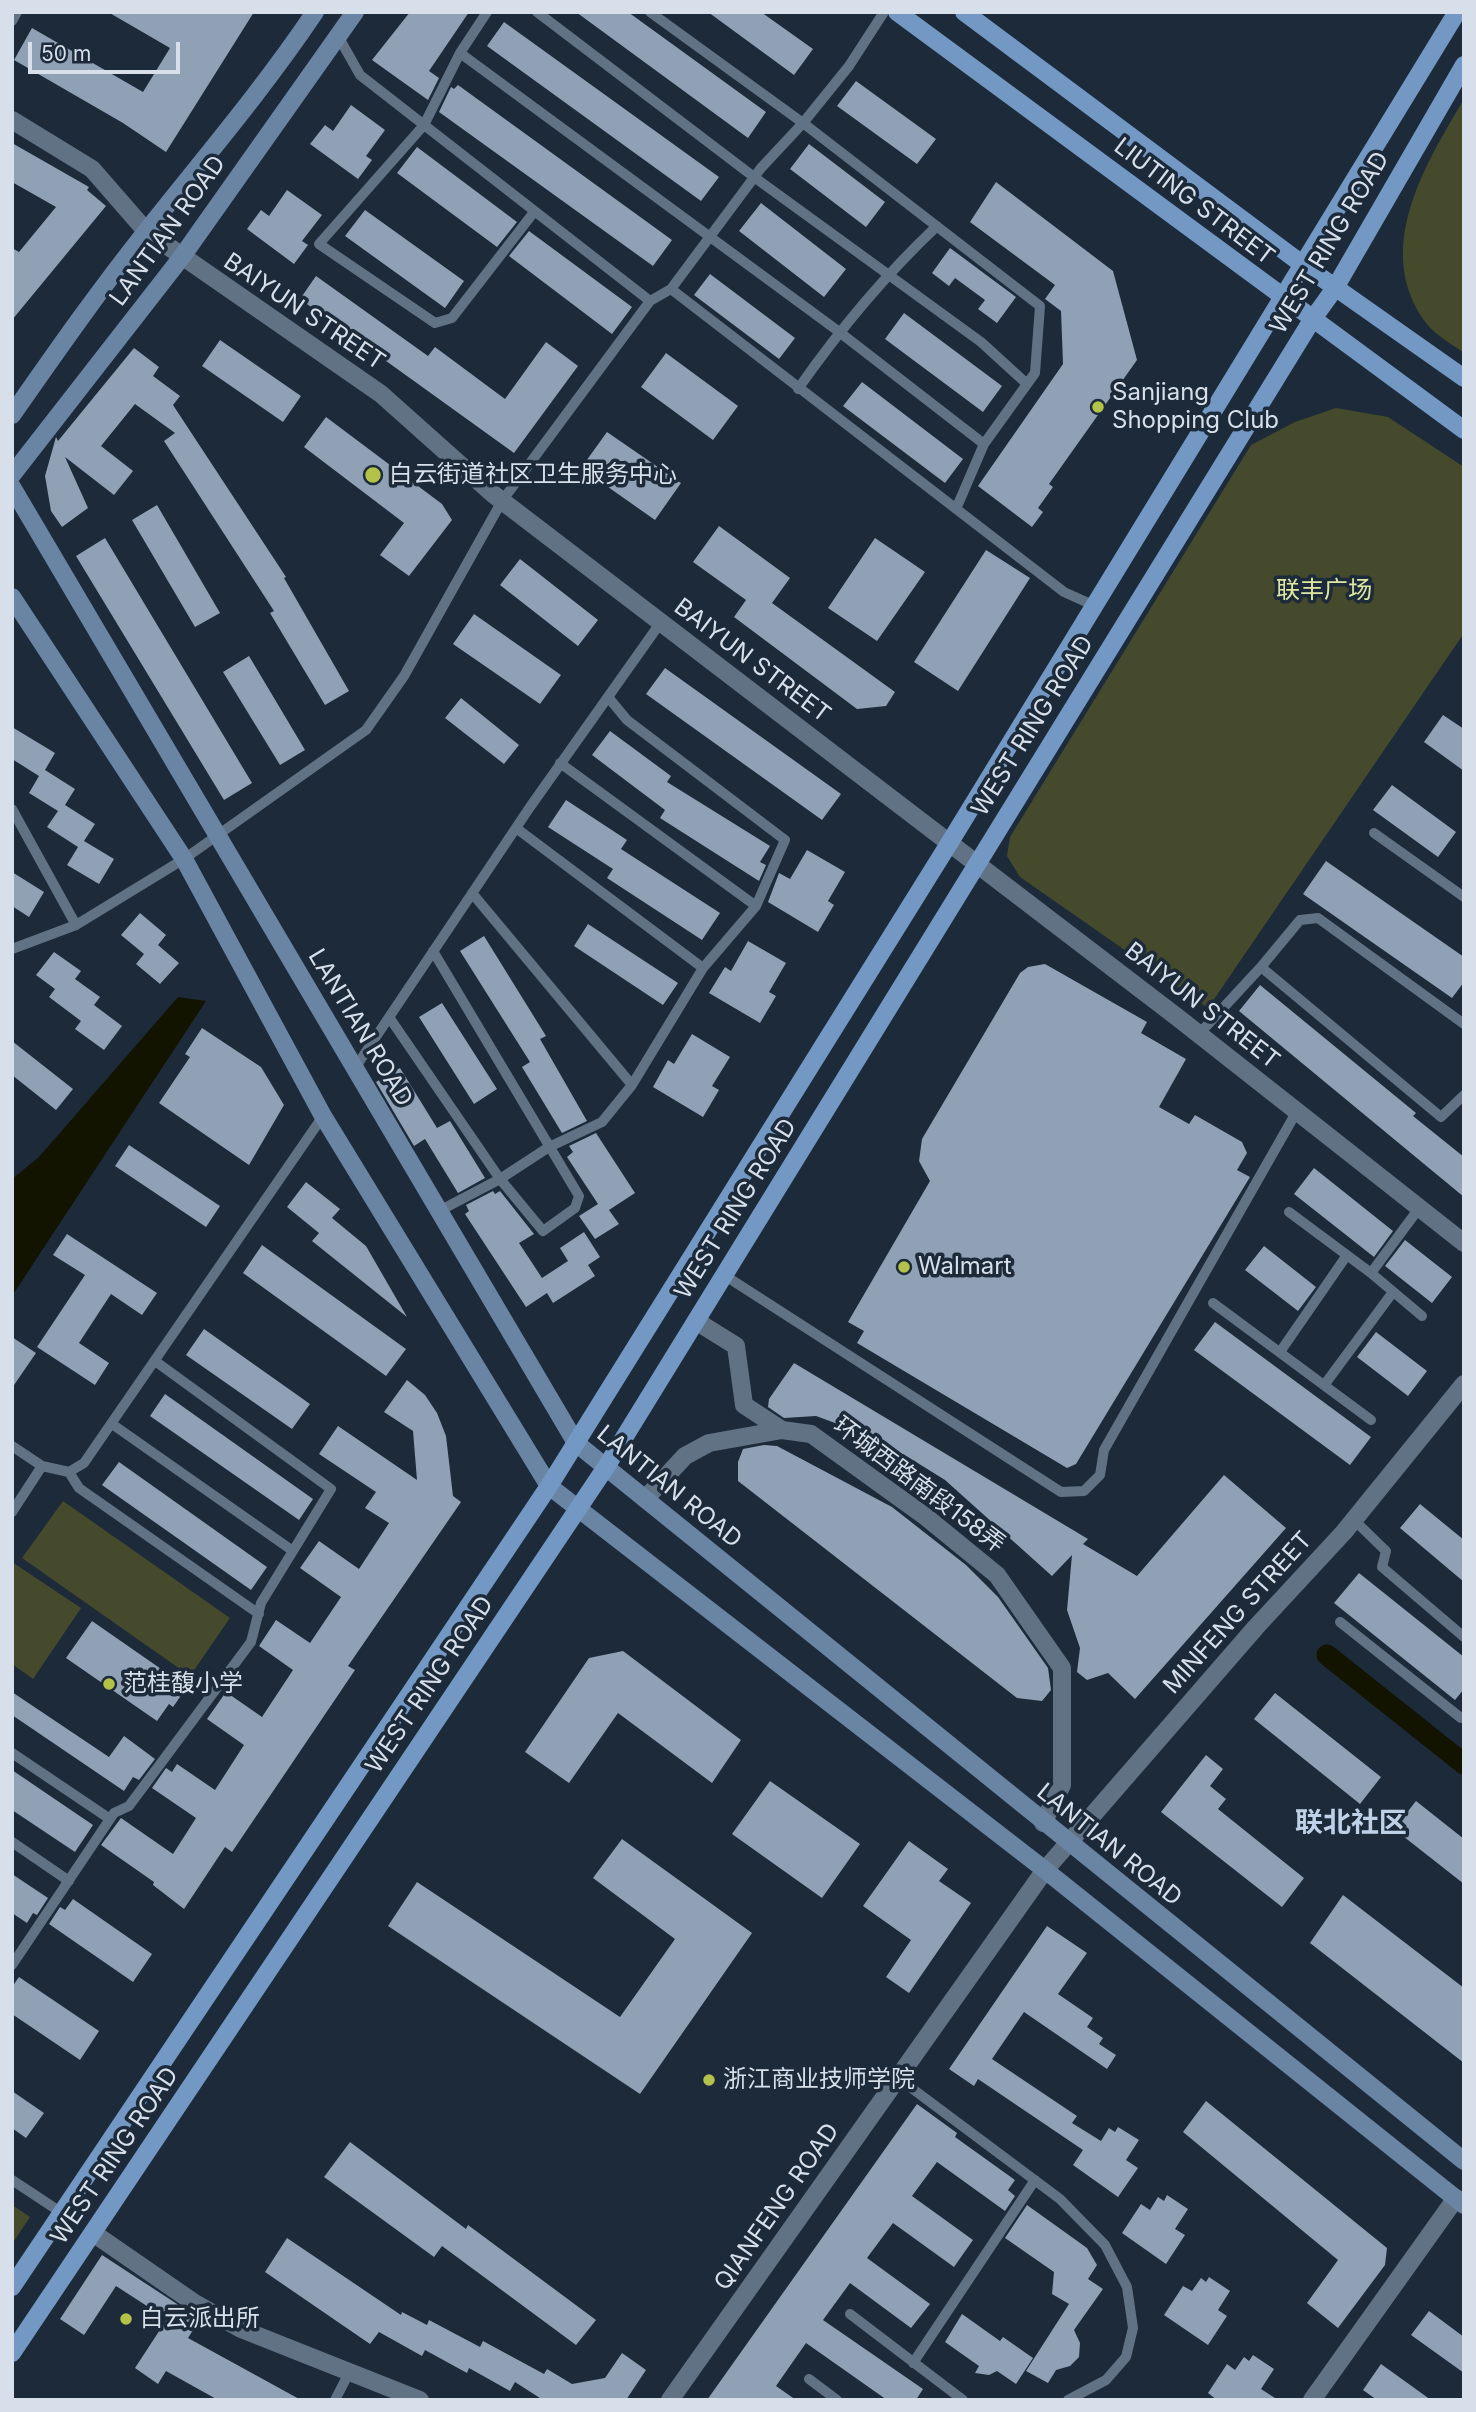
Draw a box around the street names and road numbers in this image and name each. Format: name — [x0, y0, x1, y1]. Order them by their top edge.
street label: LIUTING STREET — [1108, 132, 1280, 272]
street label: WEST RING ROAD — [1264, 147, 1396, 339]
street label: LANTIAN ROAD — [104, 150, 232, 312]
street label: BAIYUN STREET — [218, 247, 390, 377]
street label: BAIYUN STREET — [668, 593, 836, 729]
street label: WEST RING ROAD — [966, 631, 1100, 821]
street label: BAIYUN STREET — [1119, 937, 1285, 1075]
street label: LANTIAN ROAD — [302, 944, 418, 1112]
street label: WEST RING ROAD — [669, 1114, 803, 1304]
street label: 环城西路南段158弄 — [828, 1411, 1010, 1559]
street label: LANTIAN ROAD — [591, 1420, 747, 1554]
street label: MINFENG STREET — [1158, 1526, 1318, 1700]
street label: WEST RING ROAD — [360, 1591, 500, 1779]
street label: LANTIAN ROAD — [1031, 1778, 1187, 1912]
street label: WEST RING ROAD — [45, 2062, 185, 2250]
street label: QIANFENG ROAD — [709, 2118, 845, 2296]

